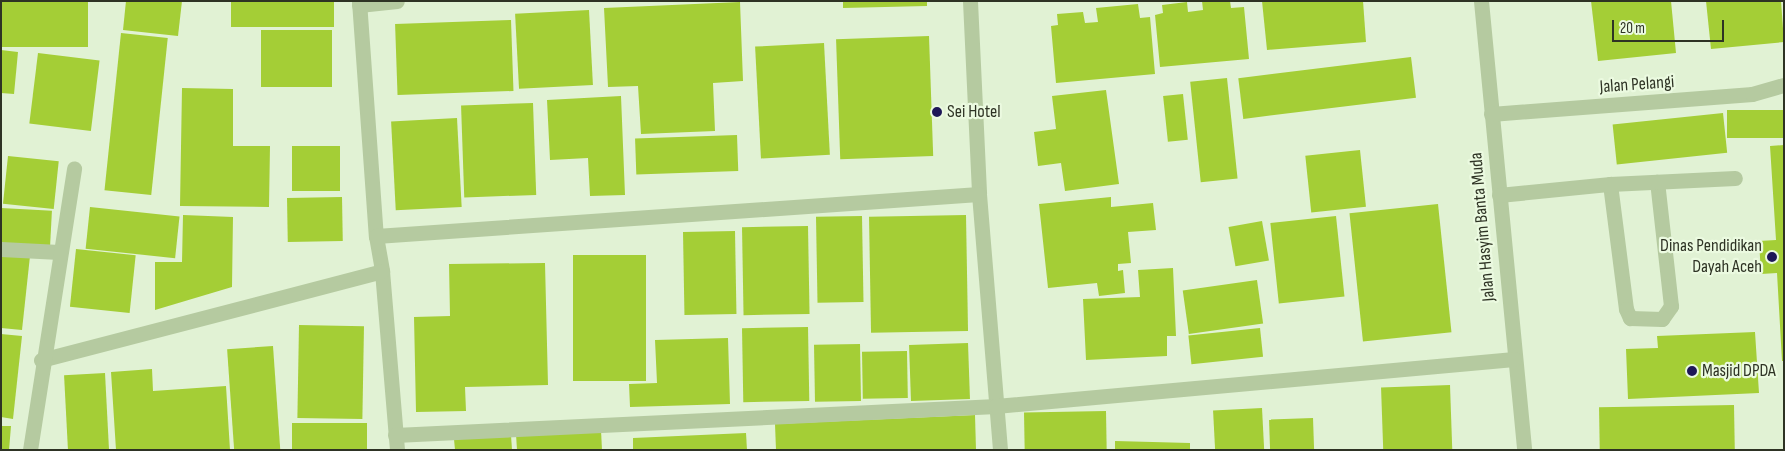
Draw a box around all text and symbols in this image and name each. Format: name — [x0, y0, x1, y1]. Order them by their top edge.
scale bar — [1615, 10, 1728, 42]
text: 20 m — [1620, 19, 1645, 38]
street label: Jalan Pelangi — [1599, 72, 1675, 98]
place label: Sei Hotel — [947, 101, 1001, 123]
marker: Sei Hotel — [931, 106, 943, 118]
street label: Jalan Hasyim Banta Muda — [1466, 152, 1500, 302]
place label: Dinas Pendidikan Dayah Aceh — [1660, 236, 1762, 278]
marker: Dinas Pendidikan Dayah Aceh — [1766, 251, 1778, 263]
place label: Masjid DPDA — [1702, 360, 1776, 382]
marker: Masjid DPDA — [1686, 365, 1698, 377]

